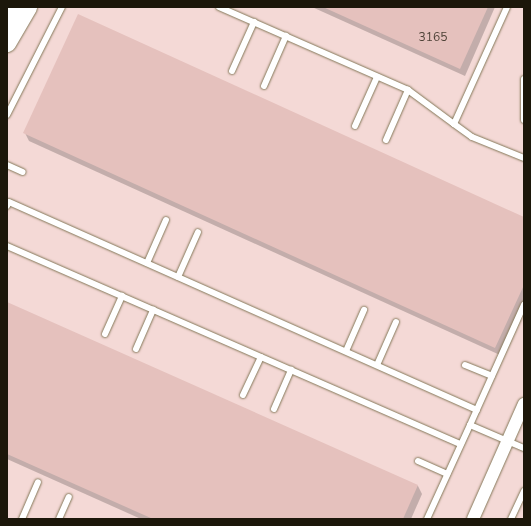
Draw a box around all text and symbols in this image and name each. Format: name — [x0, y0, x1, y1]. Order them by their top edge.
house number: 3165 — [419, 31, 447, 45]

